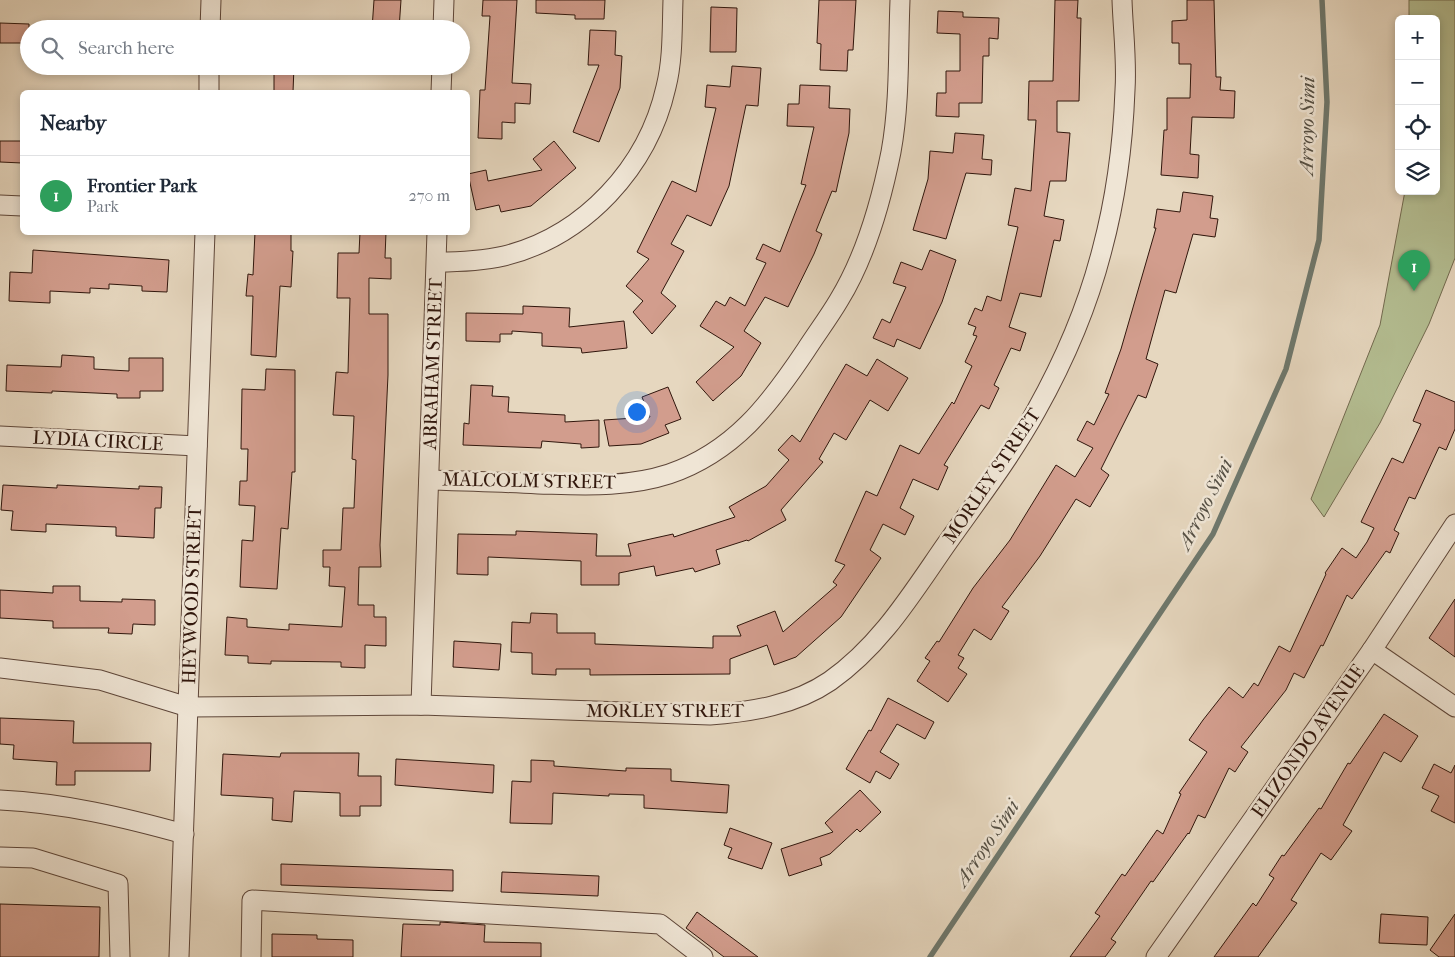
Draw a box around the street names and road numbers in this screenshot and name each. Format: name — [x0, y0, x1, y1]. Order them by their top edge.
street label: ABRAHAM STREET — [419, 278, 447, 451]
street label: MORLEY STREET — [939, 404, 1045, 548]
street label: LYDIA CIRCLE — [32, 427, 164, 455]
street label: MALCOLM STREET — [442, 468, 616, 494]
street label: HEYWOOD STREET — [178, 505, 206, 685]
street label: ELIZONDO AVENUE — [1247, 660, 1369, 822]
street label: MORLEY STREET — [586, 700, 744, 722]

